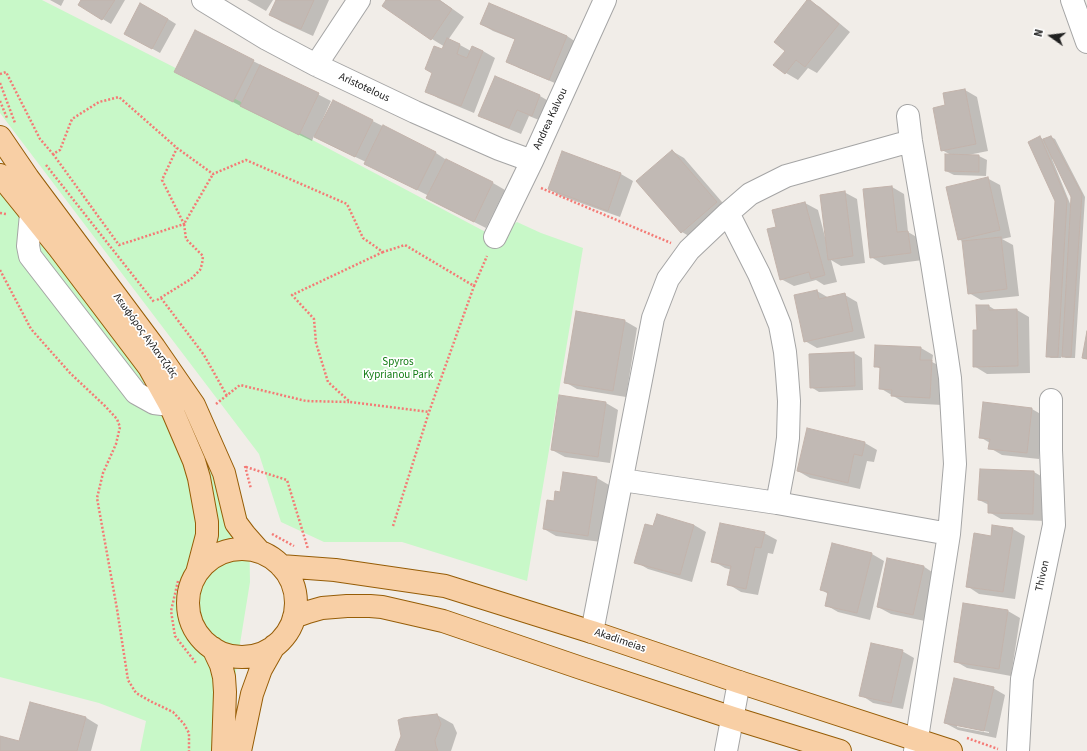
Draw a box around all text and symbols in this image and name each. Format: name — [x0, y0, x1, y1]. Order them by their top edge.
north arrow — [1031, 16, 1071, 56]
text: N — [1031, 28, 1047, 38]
street label: Aristotelous — [336, 70, 392, 106]
street label: Andrea Kalvou — [531, 86, 571, 152]
street label: Λεωφόρος Αγλαντζιάς — [110, 291, 180, 381]
park label: Spyros Kyprianou Park — [363, 356, 433, 382]
street label: Thivon — [1033, 559, 1053, 593]
street label: Akadimeias — [593, 626, 647, 656]

